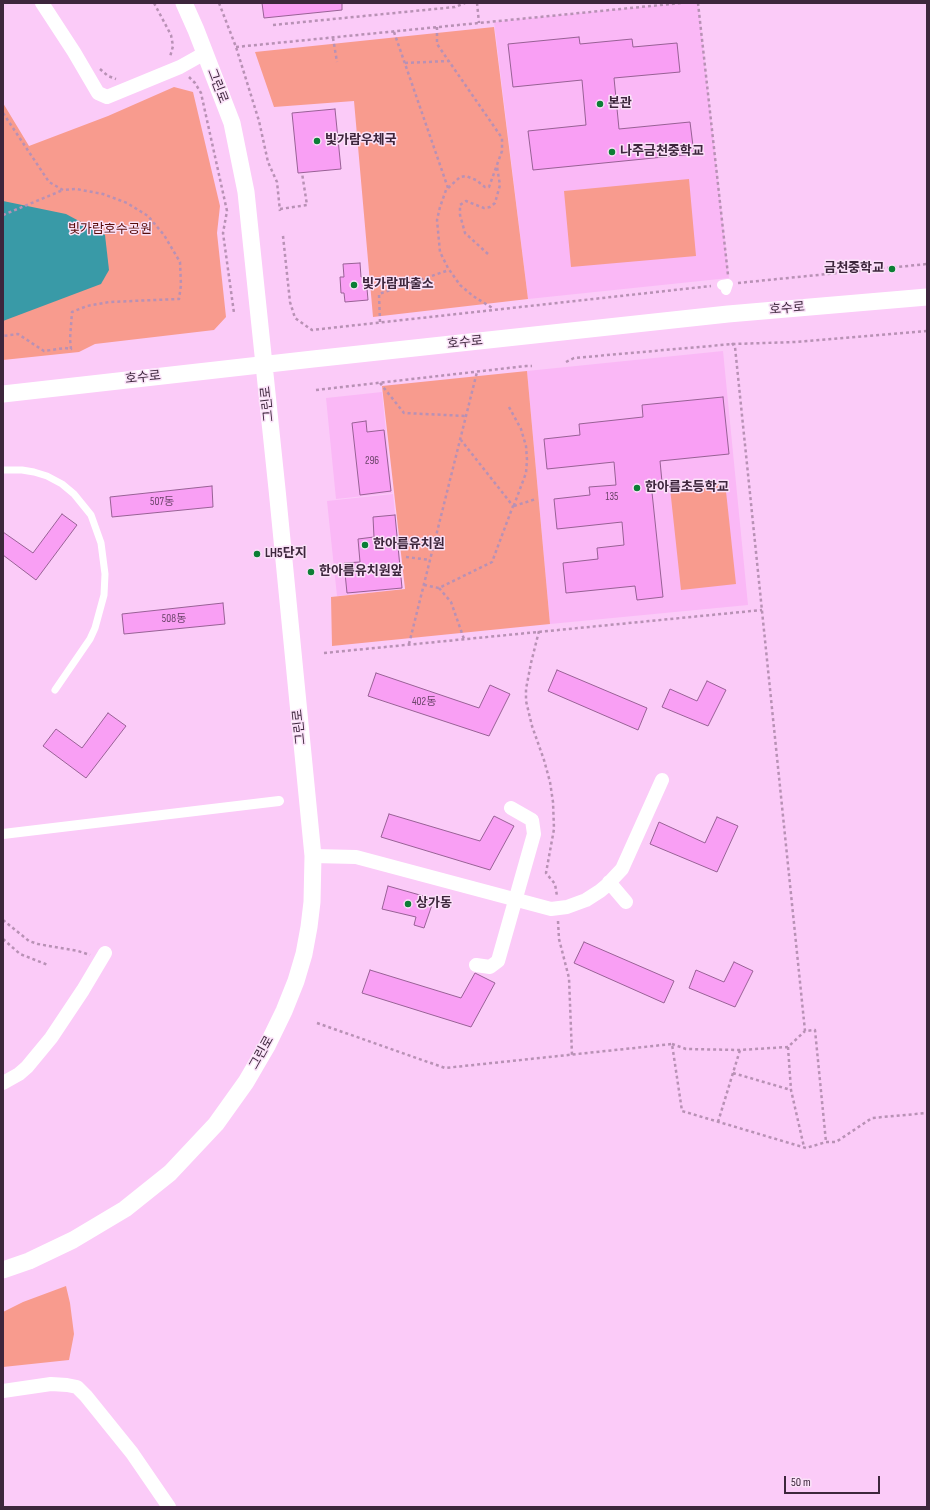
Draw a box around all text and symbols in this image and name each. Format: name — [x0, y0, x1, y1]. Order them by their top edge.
street label: 그린로 — [203, 66, 231, 106]
place label: 본관 — [608, 96, 632, 112]
marker: 본관 — [595, 99, 605, 109]
place label: 빛가람우체국 — [325, 133, 397, 149]
marker: 빛가람우체국 — [312, 136, 322, 146]
place label: 나주금천중학교 — [620, 144, 704, 160]
marker: 나주금천중학교 — [607, 147, 617, 157]
park label: 빛가람호수공원 — [68, 222, 152, 238]
place label: 금천중학교 — [824, 261, 884, 277]
marker: 금천중학교 — [887, 264, 897, 274]
place label: 빛가람파출소 — [362, 277, 434, 293]
marker: 빛가람파출소 — [349, 280, 359, 290]
street label: 호수로 — [768, 300, 806, 318]
street label: 호수로 — [446, 333, 484, 353]
street label: 호수로 — [124, 368, 162, 388]
street label: 그린로 — [258, 385, 278, 423]
house number: 296 — [365, 454, 379, 468]
place label: 한아름초등학교 — [645, 480, 729, 496]
marker: 한아름초등학교 — [632, 483, 642, 493]
house number: 135 — [606, 490, 618, 504]
house number: 507동 — [150, 495, 174, 509]
place label: 한아름유치원 — [373, 537, 445, 553]
marker: 한아름유치원 — [360, 540, 370, 550]
place label: LH5단지 — [265, 546, 307, 562]
marker: LH5단지 — [252, 549, 262, 559]
place label: 한아름유치원앞 — [319, 564, 403, 580]
marker: 한아름유치원앞 — [306, 567, 316, 577]
house number: 508동 — [162, 612, 186, 626]
house number: 402동 — [412, 695, 436, 709]
street label: 그린로 — [290, 708, 310, 746]
place label: 상가동 — [416, 896, 452, 912]
marker: 상가동 — [403, 899, 413, 909]
street label: 그린로 — [246, 1034, 278, 1072]
scale bar — [786, 1468, 882, 1494]
text: 50 m — [791, 1475, 811, 1490]

